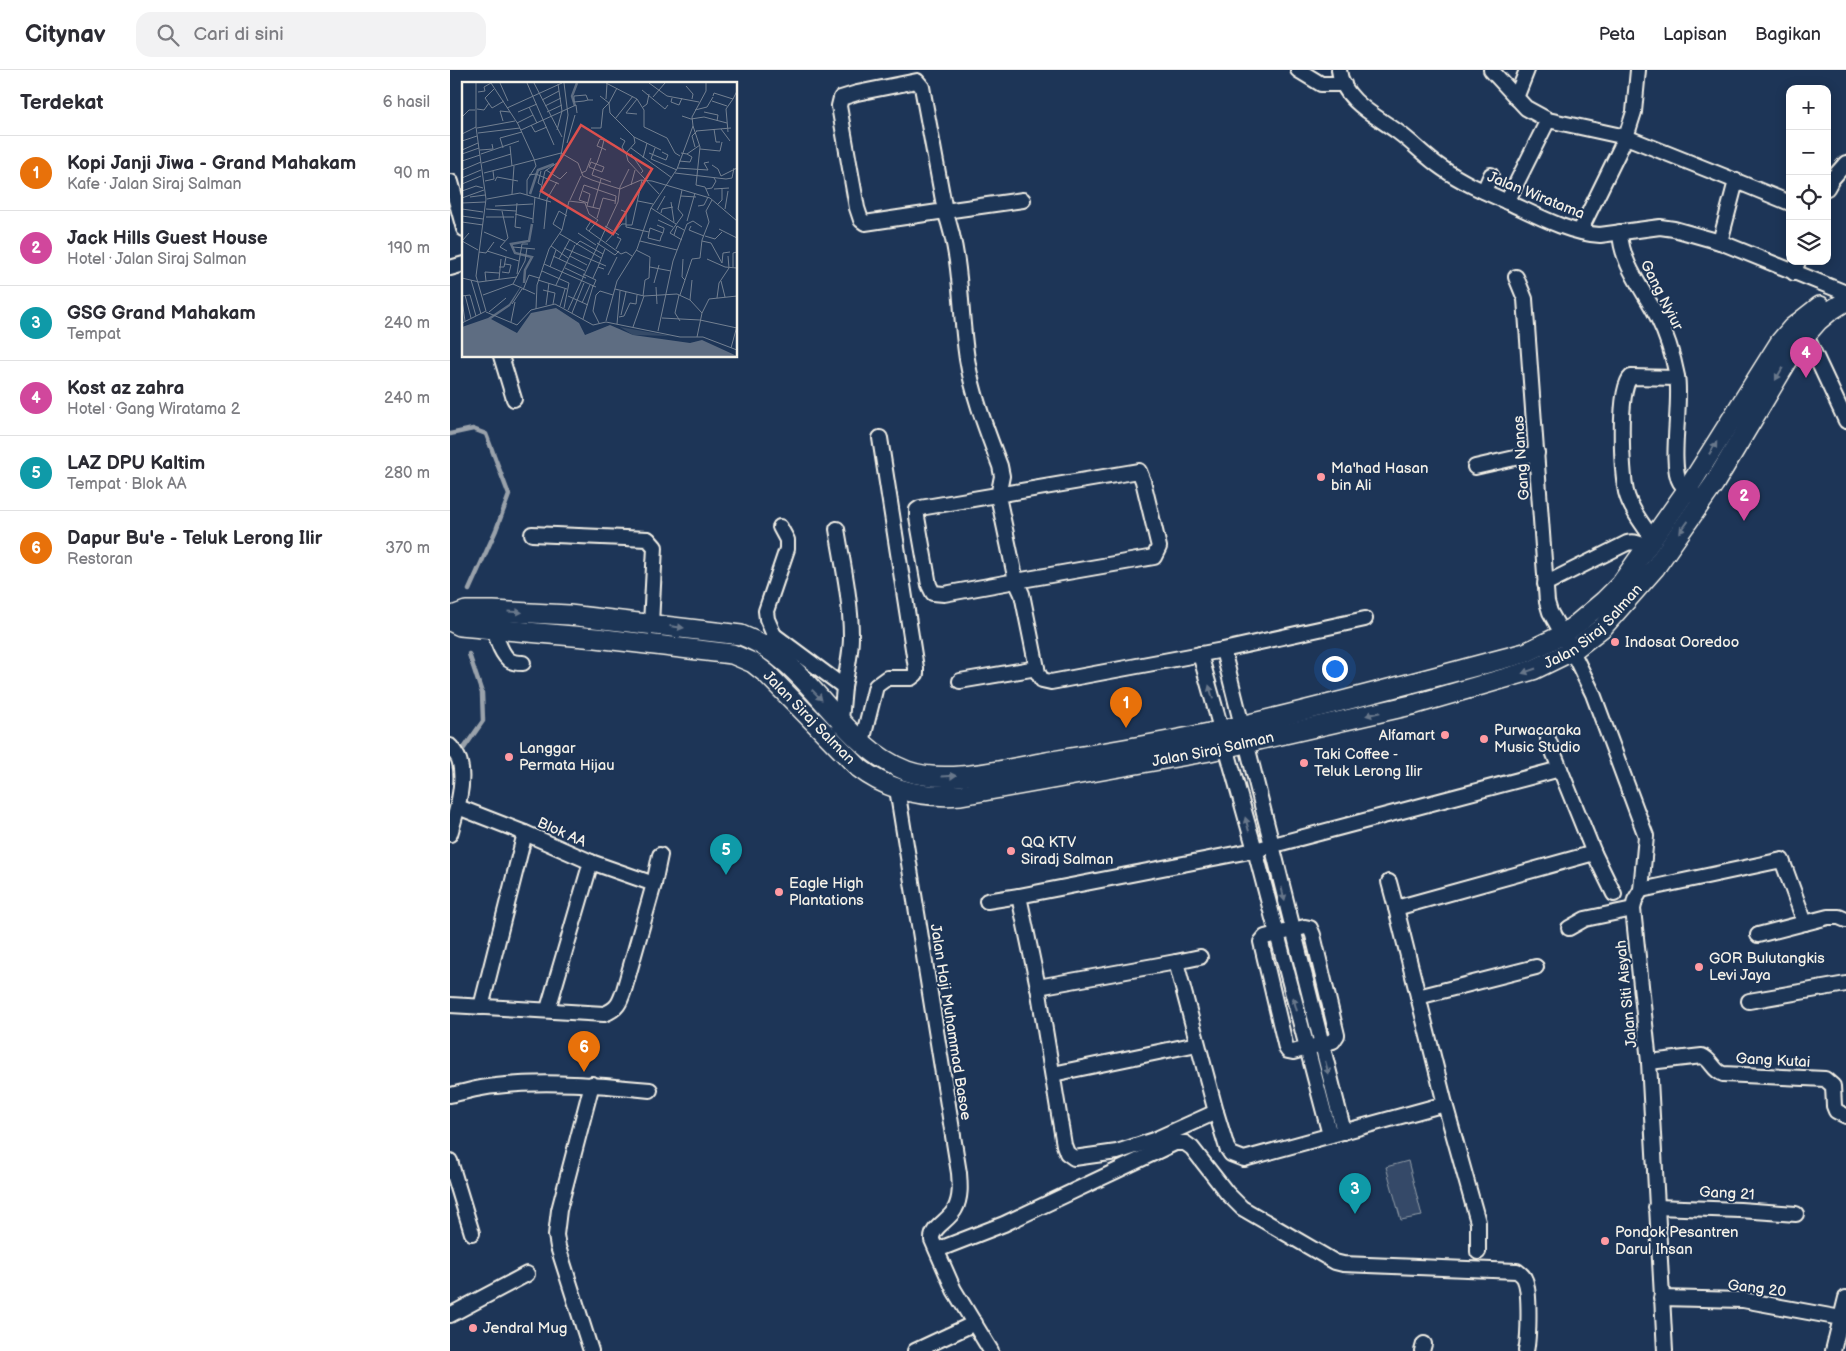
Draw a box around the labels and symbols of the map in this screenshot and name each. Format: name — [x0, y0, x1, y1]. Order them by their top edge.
inset map — [462, 82, 738, 358]
street label: Jalan Wiratama — [1484, 167, 1587, 224]
street label: Gang Nyiur — [1636, 257, 1688, 334]
pin: 4 — [1790, 337, 1822, 378]
one-way arrow — [1774, 368, 1783, 381]
street label: Gang Nanas — [1509, 414, 1534, 501]
one-way arrow — [1708, 442, 1718, 455]
place label: Ma'had Hasan bin Ali — [1331, 459, 1428, 495]
marker: Ma'had Hasan bin Ali — [1315, 471, 1327, 483]
pin: 2 — [1728, 480, 1760, 521]
one-way arrow — [1679, 520, 1689, 534]
street label: Jalan Siraj Salman — [1541, 580, 1647, 673]
one-way arrow — [507, 608, 523, 616]
one-way arrow — [669, 623, 685, 631]
place label: Indosat Ooredoo — [1625, 633, 1739, 652]
marker: Indosat Ooredoo — [1609, 636, 1621, 648]
your location — [1322, 656, 1348, 682]
street label: Jalan Siraj Salman — [759, 667, 859, 769]
one-way arrow — [1521, 667, 1536, 675]
one-way arrow — [1206, 684, 1214, 699]
pin: 1 — [1110, 687, 1142, 728]
one-way arrow — [811, 688, 823, 700]
one-way arrow — [1365, 710, 1380, 718]
place label: Purwacaraka Music Studio — [1494, 721, 1581, 757]
place label: Alfamart — [1379, 726, 1435, 745]
street label: Jalan Siraj Salman — [1151, 728, 1276, 771]
marker: Alfamart — [1439, 729, 1451, 741]
marker: Purwacaraka Music Studio — [1478, 733, 1490, 745]
place label: Langgar Permata Hijau — [519, 739, 615, 775]
place label: Taki Coffee - Teluk Lerong Ilir — [1314, 745, 1423, 781]
marker: Langgar Permata Hijau — [503, 751, 515, 763]
marker: Taki Coffee - Teluk Lerong Ilir — [1298, 757, 1310, 769]
one-way arrow — [942, 772, 958, 780]
street label: Blok AA — [534, 813, 590, 852]
one-way arrow — [1243, 816, 1251, 831]
place label: QQ KTV Siradj Salman — [1021, 833, 1113, 869]
pin: 5 — [710, 834, 742, 875]
marker: QQ KTV Siradj Salman — [1005, 845, 1017, 857]
place label: Eagle High Plantations — [789, 874, 864, 910]
marker: Eagle High Plantations — [773, 886, 785, 898]
one-way arrow — [1279, 886, 1287, 901]
street label: Jalan Haji Muhammad Basoe — [926, 923, 975, 1122]
street label: Jalan Siti Aisyah — [1611, 939, 1642, 1049]
place label: GOR Bulutangkis Levi Jaya — [1709, 949, 1825, 985]
marker: GOR Bulutangkis Levi Jaya — [1693, 961, 1705, 973]
one-way arrow — [1291, 996, 1299, 1011]
pin: 6 — [568, 1031, 600, 1072]
street label: Gang Kutai — [1735, 1049, 1811, 1072]
one-way arrow — [1323, 1061, 1331, 1076]
pin: 3 — [1339, 1173, 1371, 1214]
street label: Gang 21 — [1699, 1183, 1755, 1204]
place label: Pondok Pesantren Darul Ihsan — [1615, 1223, 1739, 1259]
marker: Pondok Pesantren Darul Ihsan — [1599, 1235, 1611, 1247]
street label: Gang 20 — [1727, 1275, 1787, 1302]
place label: Jendral Mug — [483, 1319, 567, 1338]
marker: Jendral Mug — [467, 1322, 479, 1334]

